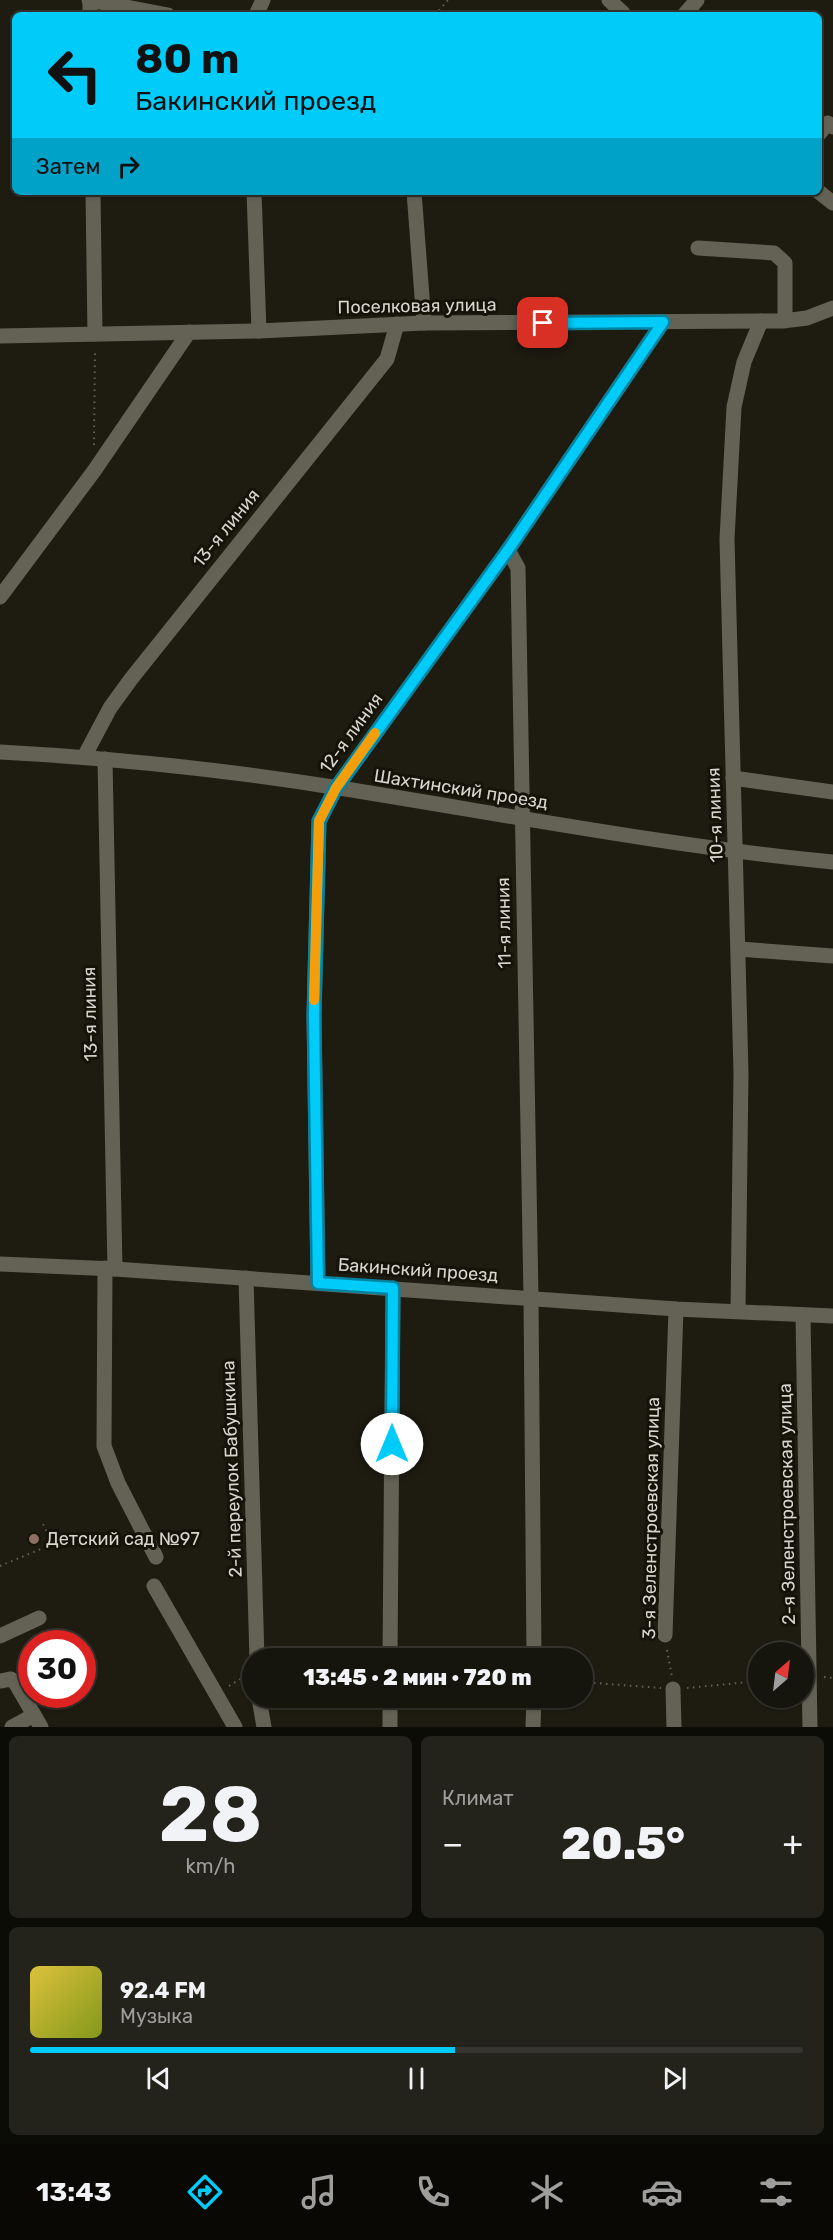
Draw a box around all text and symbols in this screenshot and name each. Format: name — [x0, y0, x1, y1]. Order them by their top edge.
text: 80 m — [135, 34, 239, 84]
icon: left — [36, 36, 114, 114]
text: Бакинский проезд — [135, 85, 376, 117]
icon: right — [112, 150, 145, 183]
text: Затем — [36, 153, 100, 180]
street label: Поселковая улица — [337, 294, 497, 318]
pin — [517, 297, 568, 348]
icon: arrive — [526, 306, 559, 339]
street label: 13-я линия — [188, 484, 264, 572]
street label: 12-я линия — [314, 689, 388, 777]
street label: Шахтинский проезд — [372, 764, 550, 814]
street label: 10-я линия — [702, 767, 728, 863]
street label: 11-я линия — [492, 877, 516, 969]
street label: 13-я линия — [78, 967, 102, 1061]
street label: Бакинский проезд — [337, 1253, 499, 1287]
street label: 2-й переулок Бабушкина — [217, 1360, 247, 1578]
street label: 2-я Зеленстроевская улица — [774, 1383, 800, 1625]
street label: 3-я Зеленстроевская улица — [638, 1397, 664, 1639]
position arrow — [360, 1412, 424, 1476]
place label: Детский сад №97 — [46, 1528, 200, 1550]
marker: Детский сад №97 — [27, 1532, 41, 1546]
speed limit sign: 30 — [18, 1630, 96, 1708]
north arrow — [748, 1642, 814, 1708]
map controls — [748, 1642, 814, 1708]
text: 13:45 · 2 мин · 720 m — [303, 1664, 532, 1691]
text: 28 — [159, 1768, 262, 1861]
text: Климат — [442, 1786, 514, 1810]
text: 20.5° — [561, 1817, 685, 1870]
text: − — [442, 1824, 463, 1863]
text: + — [782, 1824, 803, 1863]
text: km/h — [186, 1854, 235, 1878]
text: 92.4 FM — [120, 1977, 206, 2004]
text: Музыка — [120, 2004, 193, 2028]
icon: previous — [142, 2062, 175, 2095]
icon: pause — [400, 2062, 433, 2095]
icon: next — [658, 2062, 691, 2095]
icon: directions — [184, 2171, 226, 2213]
icon: music — [298, 2171, 340, 2213]
icon: phone — [412, 2171, 454, 2213]
icon: climate — [526, 2171, 568, 2213]
icon: car — [641, 2171, 683, 2213]
icon: filters — [755, 2171, 797, 2213]
text: 13:43 — [36, 2176, 111, 2208]

